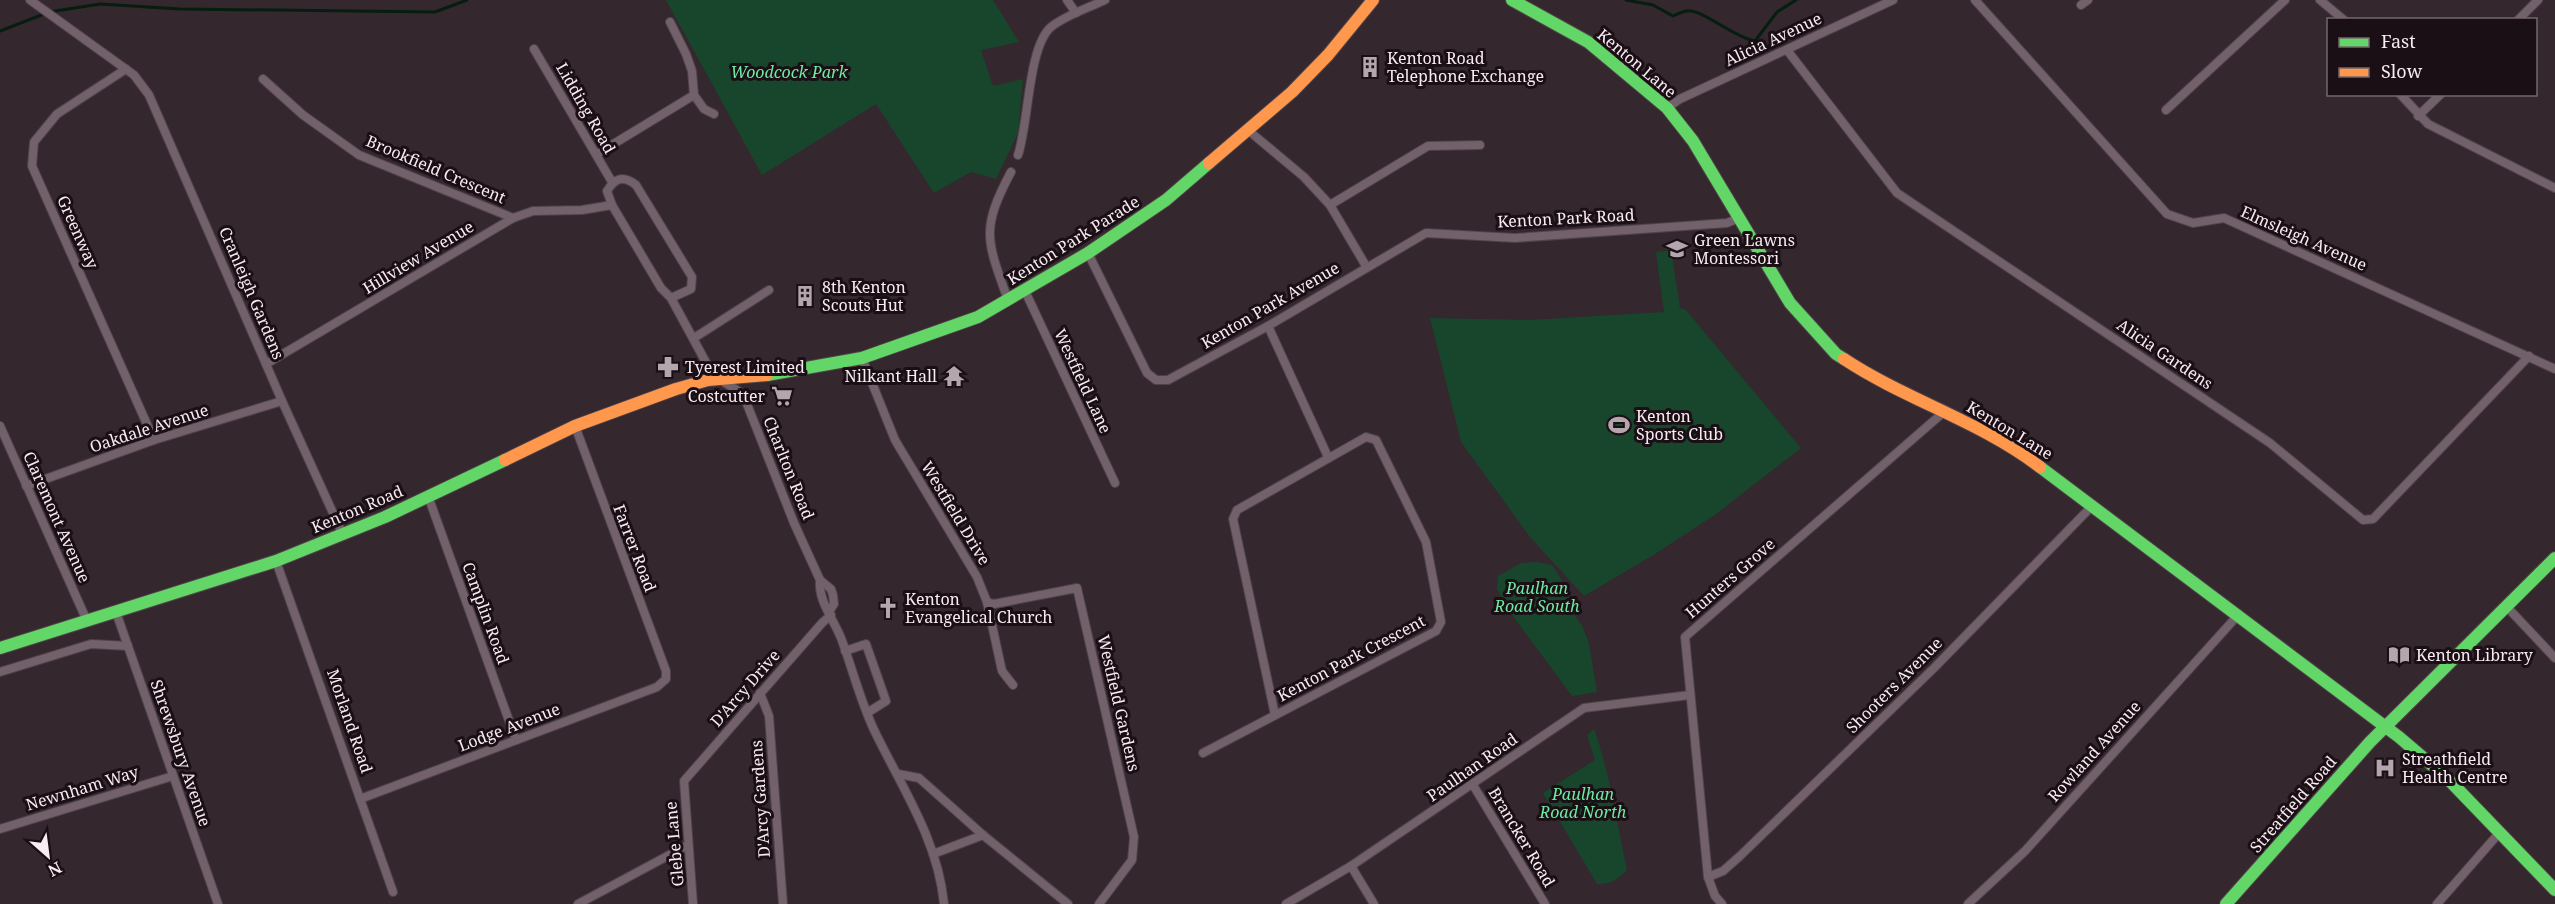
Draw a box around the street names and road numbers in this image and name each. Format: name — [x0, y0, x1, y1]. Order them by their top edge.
street label: Alicia Avenue — [1721, 7, 1825, 71]
street label: Kenton Lane — [1593, 23, 1681, 103]
street label: Lidding Road — [551, 59, 621, 158]
street label: Brookfield Crescent — [363, 130, 509, 208]
street label: Kenton Park Parade — [1003, 190, 1143, 290]
street label: Greenway — [52, 192, 104, 273]
street label: Elmsleigh Avenue — [2237, 200, 2371, 276]
street label: Kenton Park Road — [1497, 203, 1635, 233]
street label: Hillview Avenue — [358, 215, 478, 299]
street label: Cranleigh Gardens — [214, 223, 290, 363]
street label: Kenton Park Avenue — [1197, 256, 1343, 354]
street label: Alicia Gardens — [2113, 314, 2217, 394]
street label: Westfield Lane — [1049, 325, 1117, 437]
street label: Kenton Lane — [1963, 396, 2057, 464]
street label: Oakdale Avenue — [87, 398, 211, 458]
street label: Charlton Road — [758, 413, 820, 523]
street label: Claremont Avenue — [18, 448, 96, 586]
street label: Westfield Drive — [916, 457, 996, 569]
street label: Kenton Road — [308, 480, 406, 538]
street label: Farrer Road — [608, 501, 662, 595]
street label: Hunters Grove — [1680, 533, 1780, 623]
street label: Camplin Road — [457, 559, 515, 667]
street label: Kenton Park Crescent — [1273, 610, 1429, 706]
street label: Shooters Avenue — [1841, 632, 1947, 738]
street label: Westfield Gardens — [1093, 633, 1145, 773]
street label: D'Arcy Drive — [705, 645, 785, 731]
street label: Morland Road — [322, 666, 378, 776]
street label: Shrewsbury Avenue — [146, 677, 216, 829]
street label: Rowland Avenue — [2043, 696, 2145, 806]
street label: Lodge Avenue — [455, 697, 563, 757]
street label: Paulhan Road — [1422, 727, 1522, 806]
street label: D'Arcy Gardens — [745, 740, 775, 858]
street label: Streatfield Road — [2245, 751, 2341, 857]
street label: Newnham Way — [23, 760, 142, 816]
street label: Brancker Road — [1484, 783, 1561, 891]
street label: Glebe Lane — [659, 801, 689, 887]

